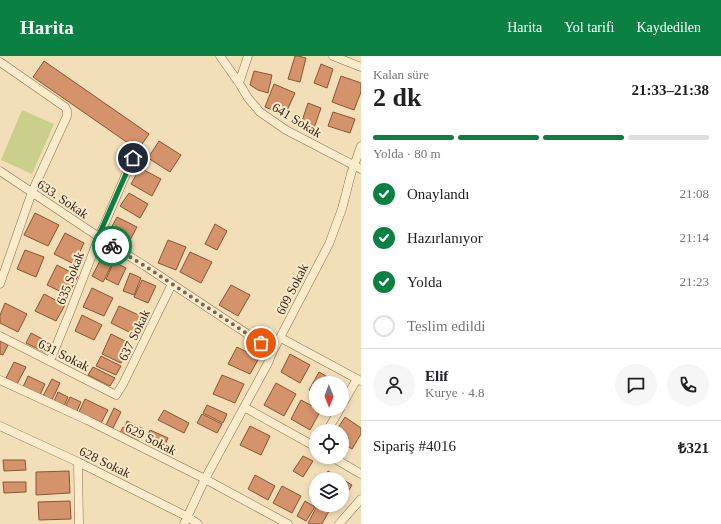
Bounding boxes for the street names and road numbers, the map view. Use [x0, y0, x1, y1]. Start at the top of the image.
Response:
street label: 641 Sokak [269, 99, 325, 141]
street label: 633. Sokak [35, 176, 92, 222]
street label: 635 Sokak [53, 249, 87, 306]
street label: 609 Sokak [273, 261, 311, 317]
street label: 637 Sokak [115, 306, 153, 363]
street label: 631 Sokak [36, 336, 92, 374]
street label: 629 Sokak [123, 420, 179, 458]
street label: 628 Sokak [77, 443, 134, 481]

